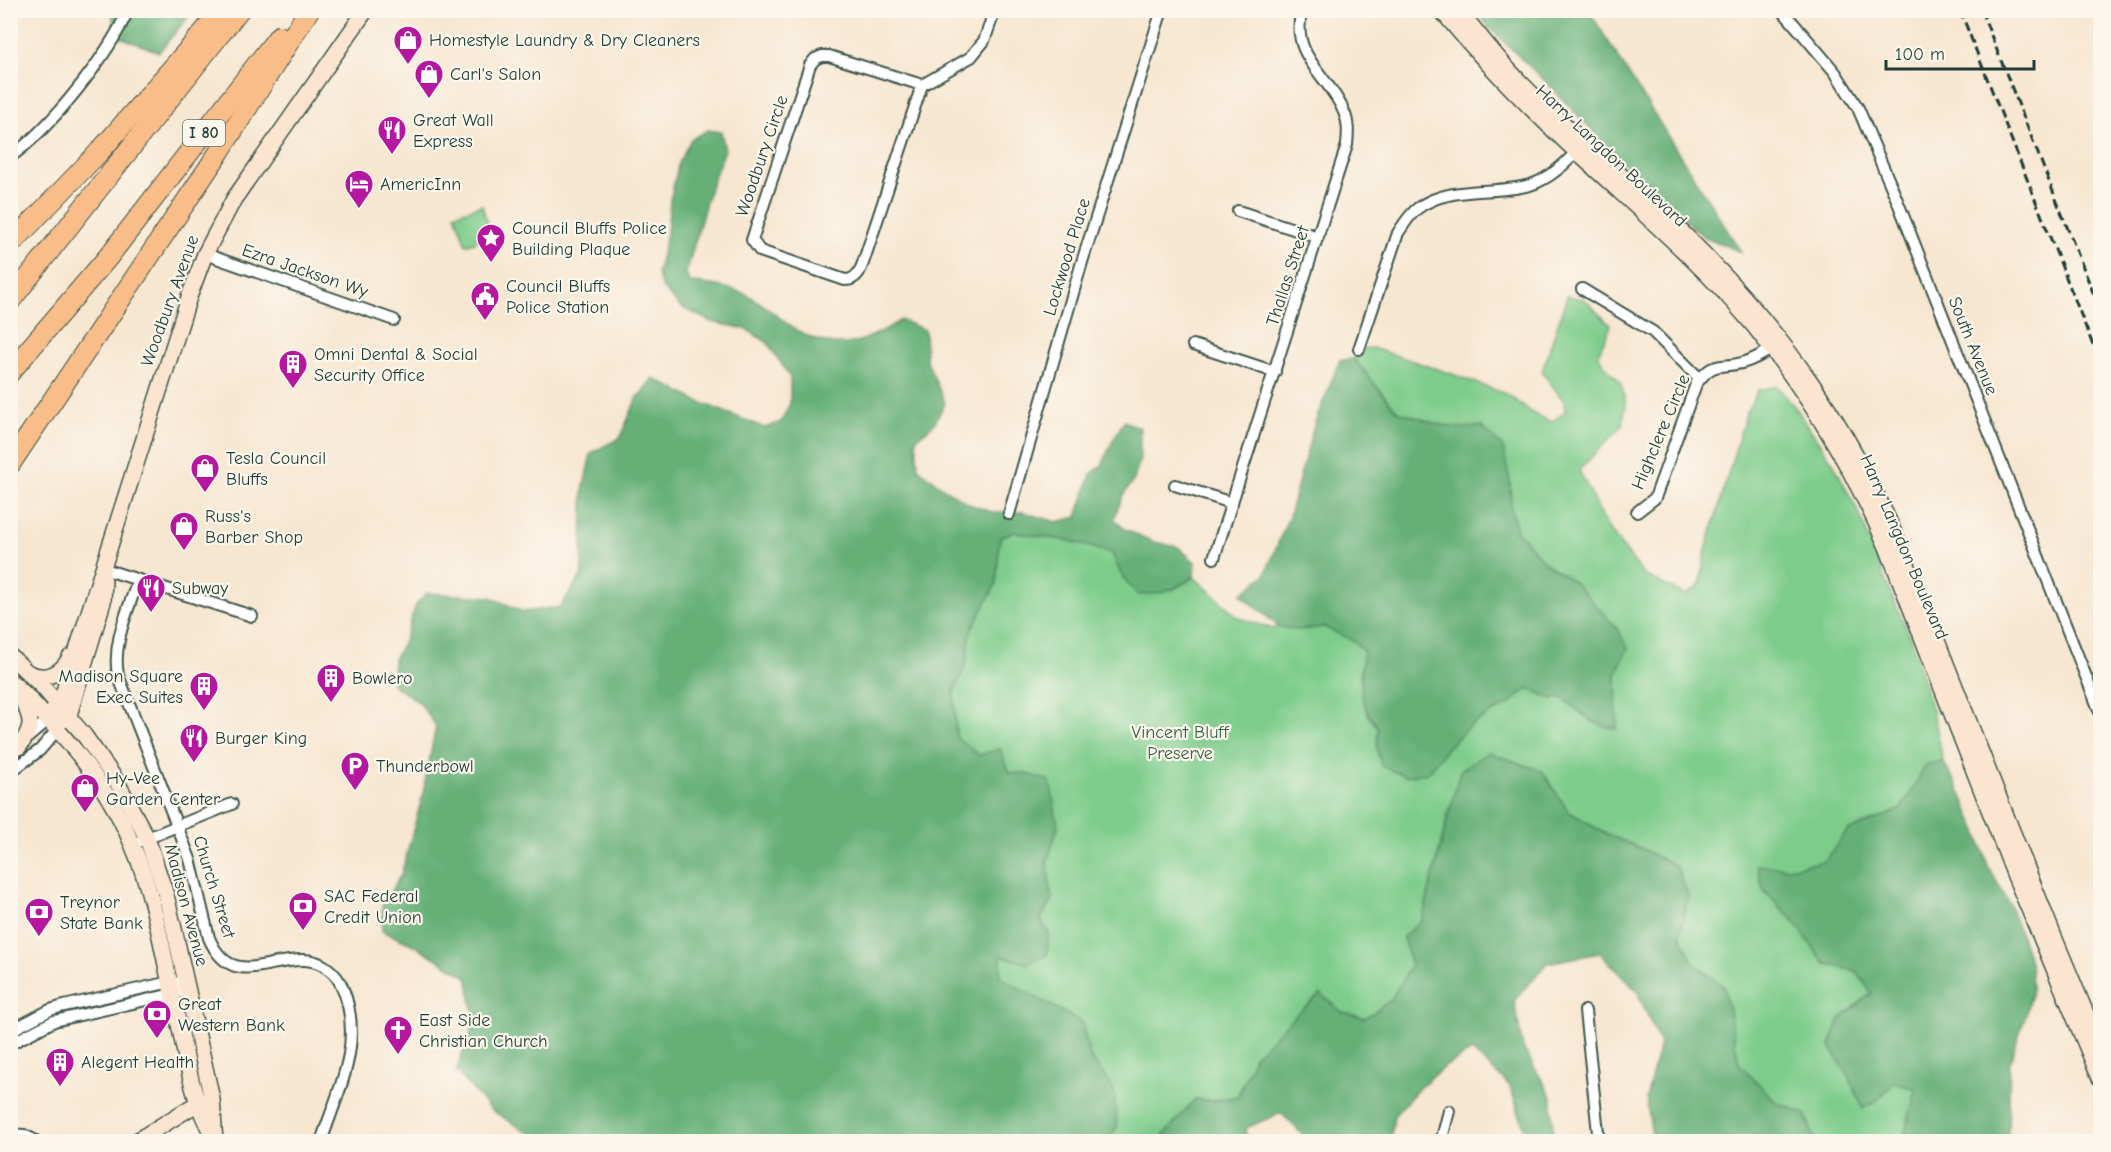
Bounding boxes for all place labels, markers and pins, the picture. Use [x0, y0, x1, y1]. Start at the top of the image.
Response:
shop icon: Homestyle Laundry & Dry Cleaners [392, 24, 424, 66]
place label: Homestyle Laundry & Dry Cleaners [429, 30, 700, 51]
shop icon: Carl's Salon [413, 58, 445, 100]
place label: Carl's Salon [450, 64, 541, 85]
place label: Great Wall Express [413, 110, 494, 152]
restaurant icon: Great Wall Express [376, 114, 408, 156]
hotel icon: AmericInn [343, 168, 375, 210]
place label: AmericInn [380, 174, 461, 195]
place label: Council Bluffs Police Building Plaque [512, 218, 667, 260]
place icon: Council Bluffs Police Building Plaque [475, 222, 507, 264]
place label: Council Bluffs Police Station [506, 276, 610, 318]
public building icon: Council Bluffs Police Station [469, 280, 501, 322]
place label: Omni Dental & Social Security Office [314, 344, 478, 386]
building icon: Omni Dental & Social Security Office [277, 348, 309, 390]
place label: Tesla Council Bluffs [226, 448, 326, 490]
shop icon: Tesla Council Bluffs [189, 452, 221, 494]
place label: Russ's Barber Shop [205, 506, 303, 548]
shop icon: Russ's Barber Shop [168, 510, 200, 552]
restaurant icon: Subway [135, 572, 167, 614]
place label: Subway [172, 578, 229, 599]
building icon: Bowlero [315, 662, 347, 704]
place label: Madison Square Exec Suites [59, 666, 183, 708]
place label: Bowlero [352, 668, 413, 689]
building icon: Madison Square Exec Suites [188, 670, 220, 712]
restaurant icon: Burger King [178, 722, 210, 764]
place label: Burger King [215, 728, 307, 749]
parking icon: Thunderbowl [339, 750, 371, 792]
place label: Thunderbowl [376, 756, 474, 777]
place label: Hy-Vee Garden Center [106, 768, 221, 810]
shop icon: Hy-Vee Garden Center [69, 772, 101, 814]
place label: SAC Federal Credit Union [324, 886, 422, 928]
bank icon: SAC Federal Credit Union [287, 890, 319, 932]
place label: Treynor State Bank [60, 892, 143, 934]
bank icon: Treynor State Bank [23, 896, 55, 938]
place label: Great Western Bank [178, 994, 285, 1036]
bank icon: Great Western Bank [141, 998, 173, 1040]
place label: East Side Christian Church [419, 1010, 548, 1052]
church icon: East Side Christian Church [382, 1014, 414, 1056]
building icon: Alegent Health [44, 1046, 76, 1088]
place label: Alegent Health [81, 1052, 194, 1073]

